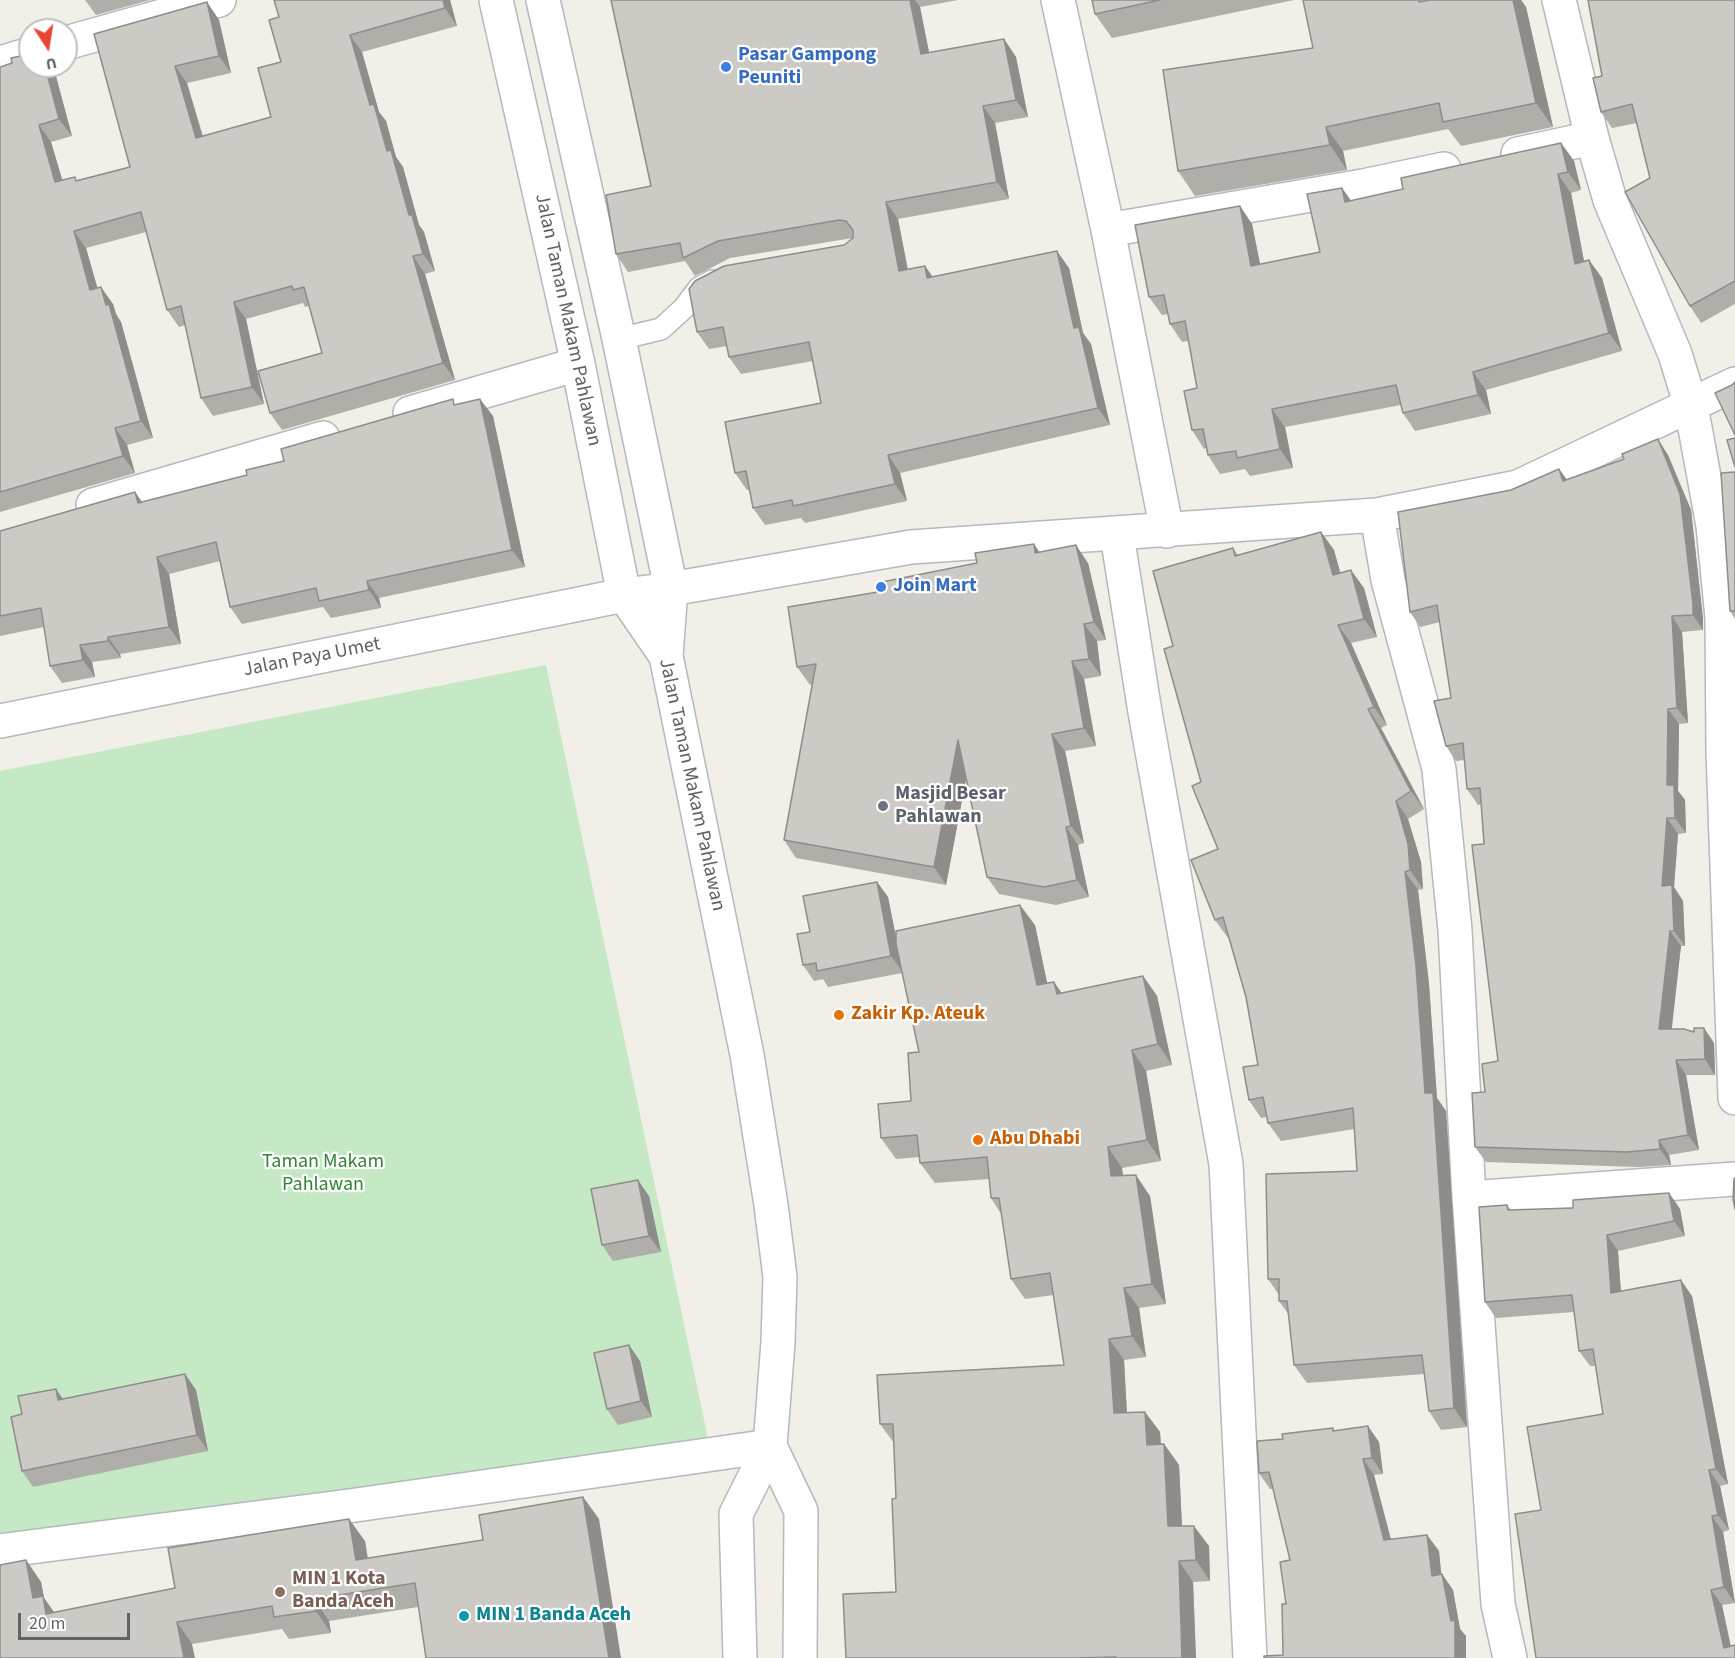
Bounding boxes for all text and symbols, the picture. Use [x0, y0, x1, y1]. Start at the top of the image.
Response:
north arrow [18, 18, 78, 78]
place label: Pasar Gampong Peuniti [738, 44, 876, 91]
text: U [44, 52, 59, 76]
marker: Pasar Gampong Peuniti [719, 60, 733, 74]
street label: Jalan Taman Makam Pahlawan [528, 192, 606, 448]
place label: Join Mart [893, 575, 977, 599]
marker: Join Mart [874, 580, 888, 594]
street label: Jalan Paya Umet [241, 633, 383, 683]
street label: Jalan Taman Makam Pahlawan [652, 657, 730, 913]
place label: Masjid Besar Pahlawan [895, 783, 1006, 830]
marker: Masjid Besar Pahlawan [876, 799, 890, 813]
place label: Zakir Kp. Ateuk [851, 1003, 985, 1027]
marker: Zakir Kp. Ateuk [832, 1008, 846, 1022]
place label: Abu Dhabi [990, 1128, 1080, 1152]
marker: Abu Dhabi [971, 1133, 985, 1147]
park label: Taman Makam Pahlawan [262, 1151, 384, 1198]
place label: MIN 1 Kota Banda Aceh [292, 1568, 394, 1615]
marker: MIN 1 Kota Banda Aceh [273, 1585, 287, 1599]
scale bar [21, 1601, 134, 1639]
place label: MIN 1 Banda Aceh [476, 1604, 631, 1628]
marker: MIN 1 Banda Aceh [457, 1609, 471, 1623]
text: 20 m [29, 1611, 65, 1636]

